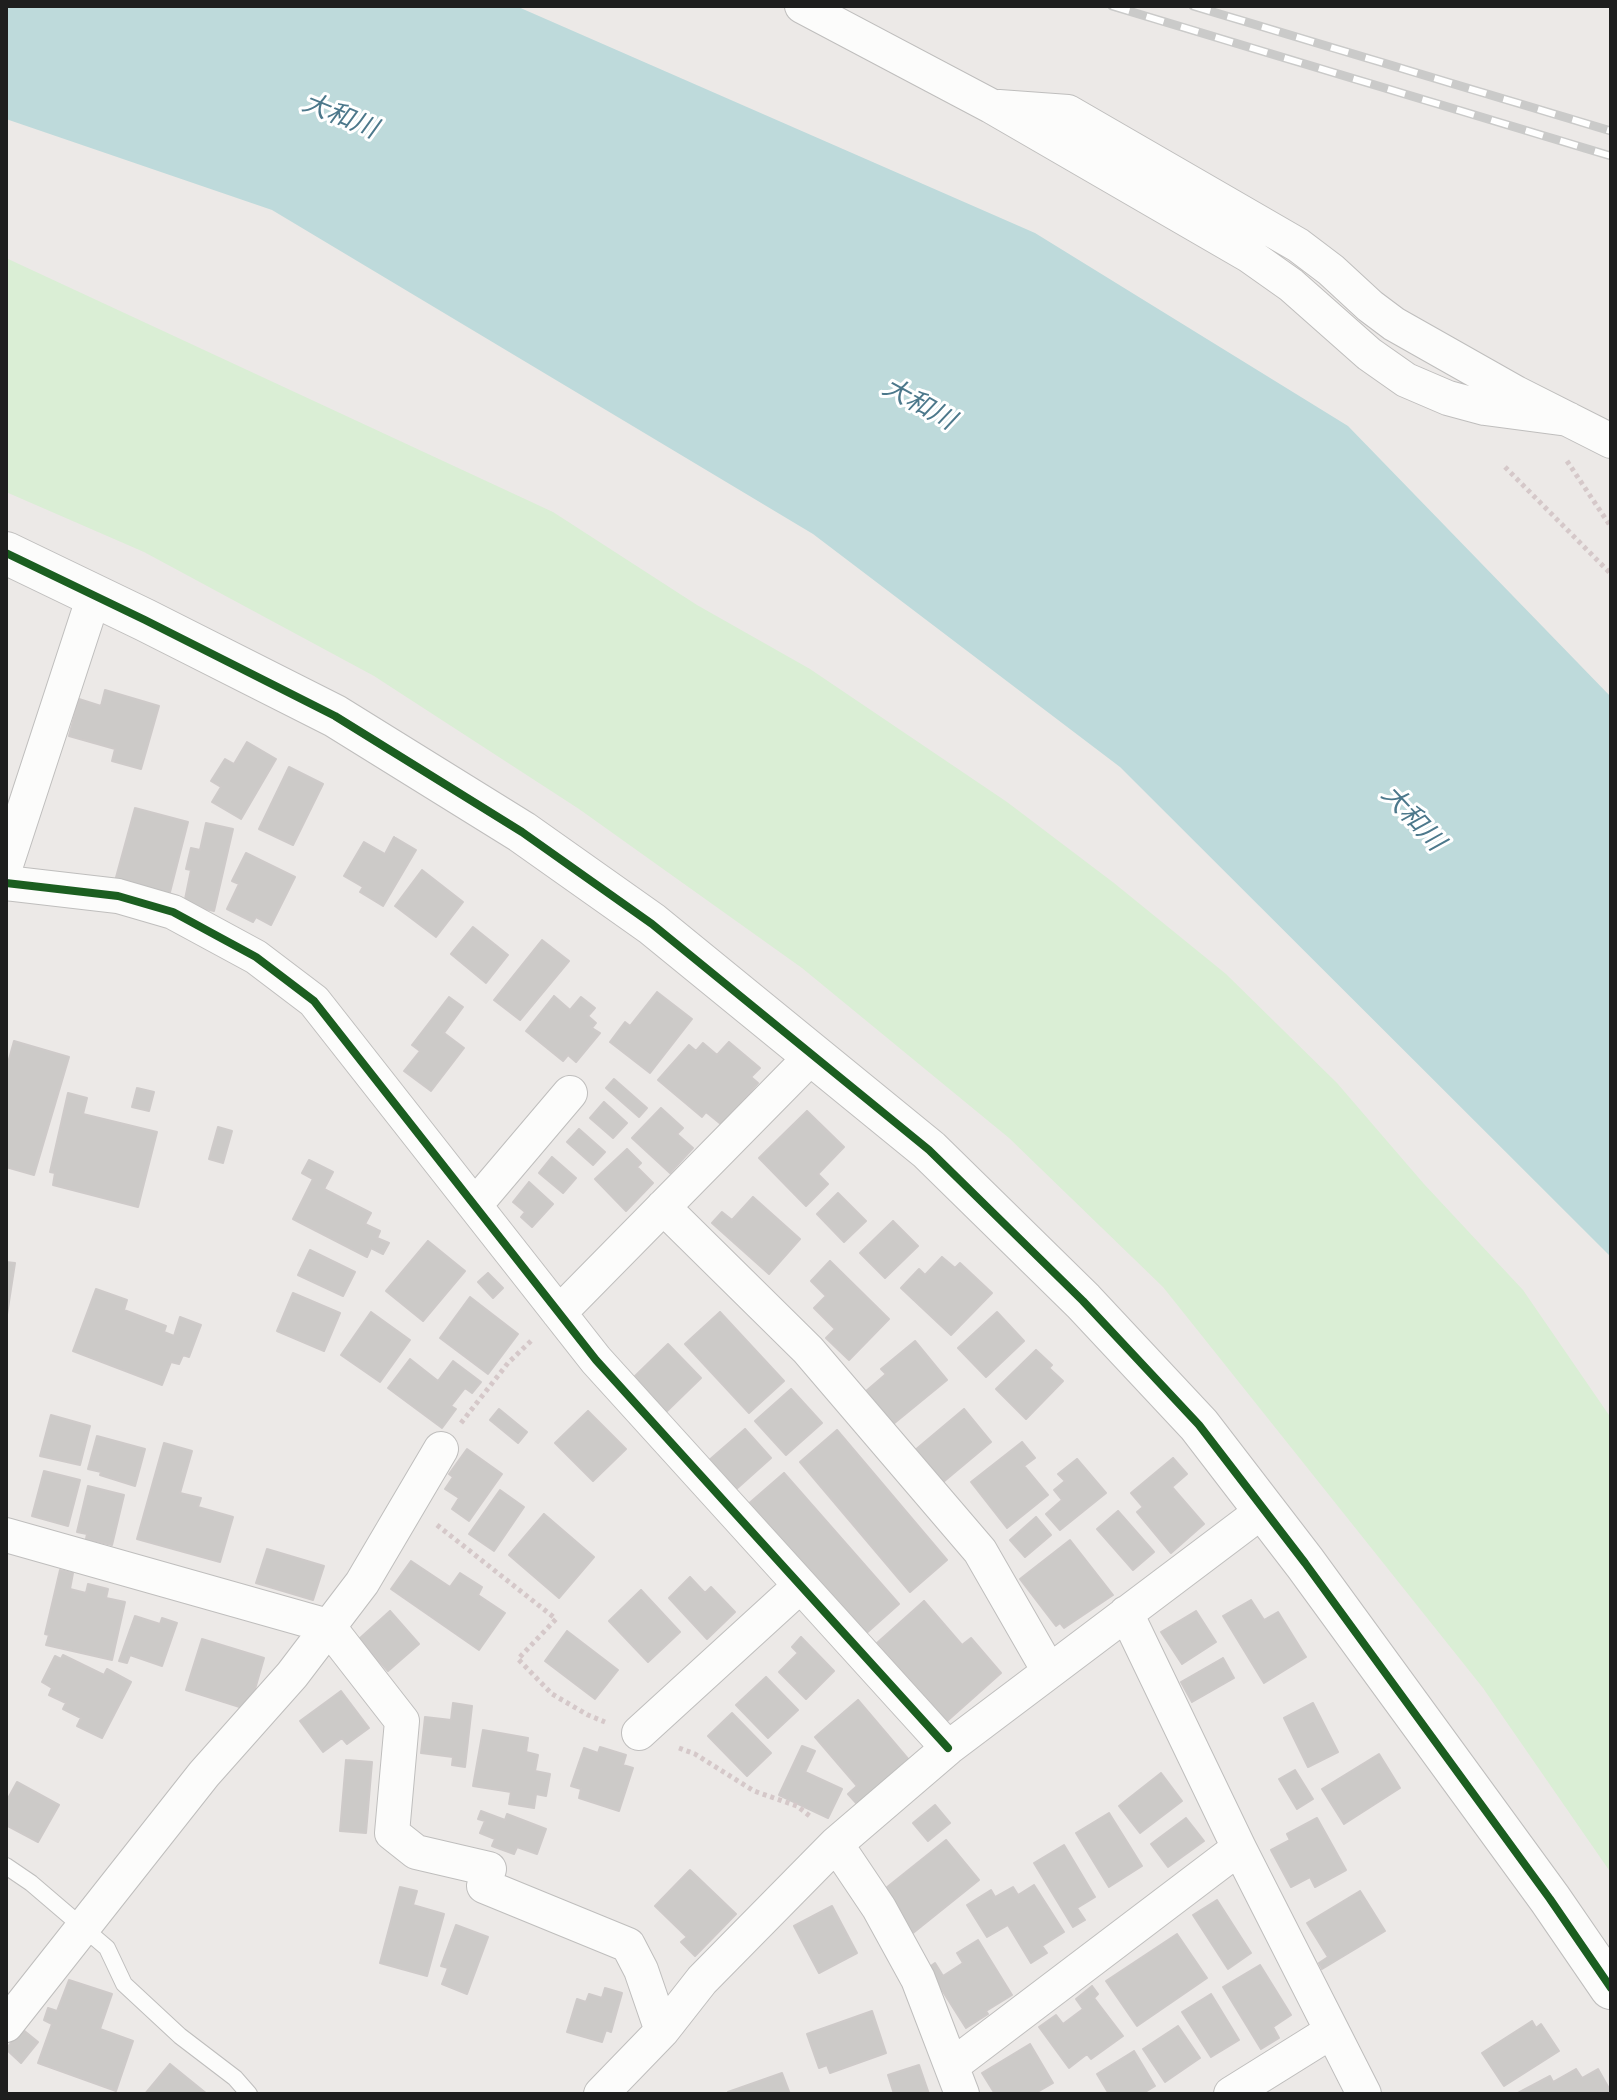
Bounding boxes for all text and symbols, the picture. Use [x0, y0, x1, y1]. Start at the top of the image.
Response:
water label: 大和川 [298, 87, 382, 145]
water label: 大和川 [877, 371, 961, 437]
water label: 大和川 [1375, 779, 1451, 857]

